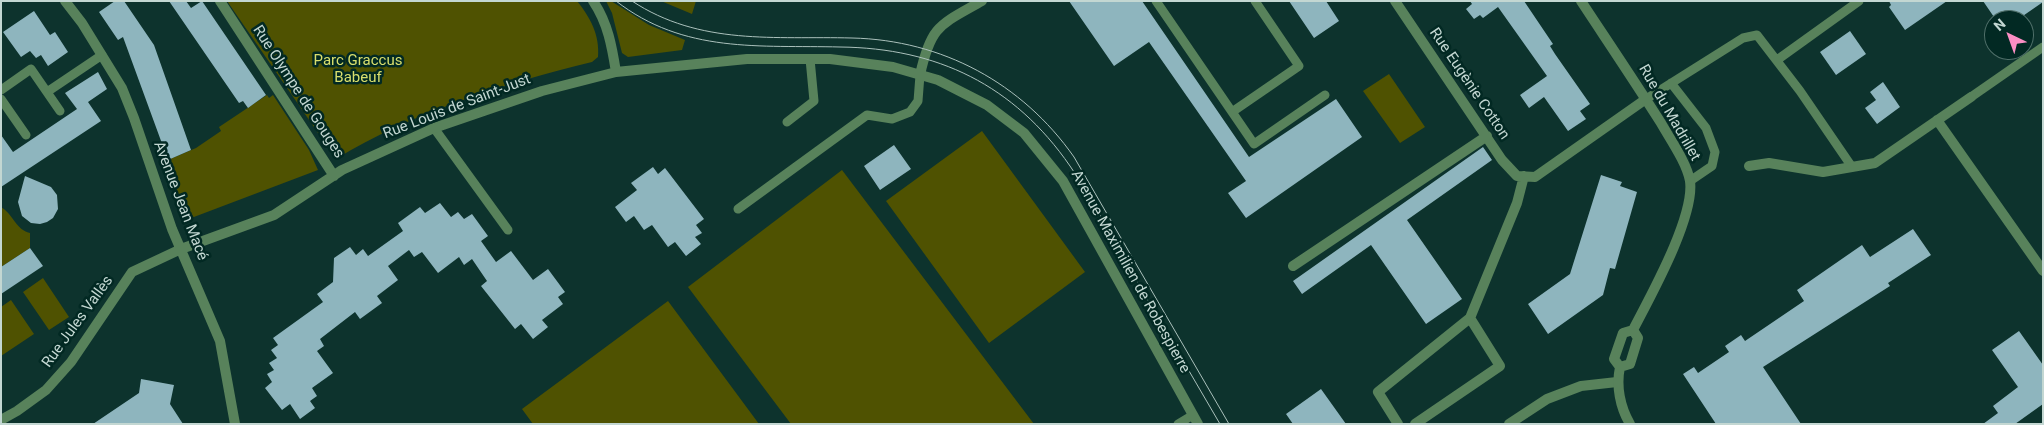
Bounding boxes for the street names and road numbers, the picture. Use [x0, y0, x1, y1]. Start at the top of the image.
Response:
street label: Rue Olympe de Gouges [248, 22, 348, 162]
street label: Rue Eugènie Cotton [1425, 25, 1513, 143]
street label: Rue du Madrillet [1634, 62, 1704, 164]
street label: Rue Louis de Saint-Just [381, 71, 533, 143]
street label: Avenue Jean Macé [149, 139, 211, 263]
street label: Avenue Maximilien de Robespierre [1067, 167, 1193, 377]
street label: Rue Jules Vallès [39, 273, 117, 371]

